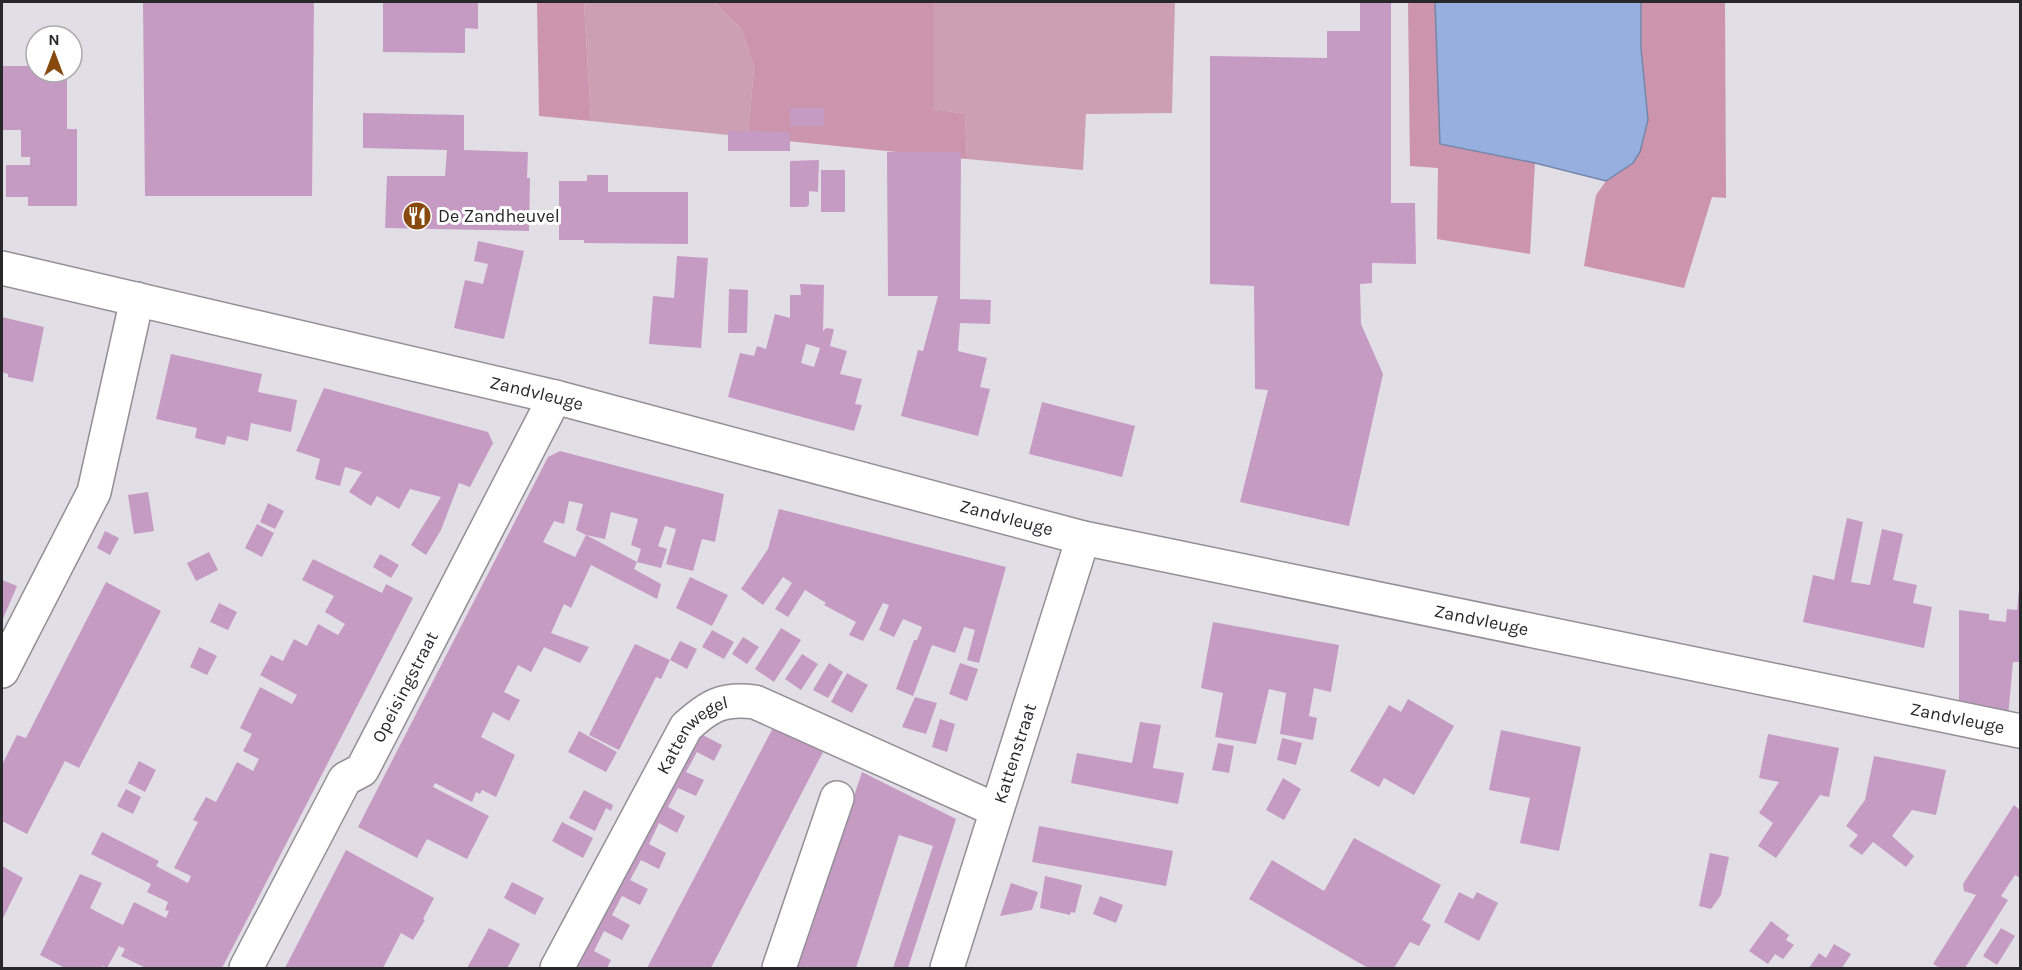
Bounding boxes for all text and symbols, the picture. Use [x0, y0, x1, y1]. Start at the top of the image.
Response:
north arrow [24, 24, 84, 84]
text: N [48, 30, 60, 49]
restaurant icon: De Zandheuvel [401, 200, 433, 232]
place label: De Zandheuvel [438, 205, 560, 227]
street label: Zandvleuge [488, 371, 586, 415]
street label: Zandvleuge [957, 495, 1055, 541]
street label: Zandvleuge [1432, 600, 1530, 640]
street label: Opeisingstraat [367, 628, 443, 746]
street label: Kattenwegel [652, 691, 730, 778]
street label: Zandvleuge [1908, 698, 2006, 739]
street label: Kattenstraat [989, 700, 1041, 806]

